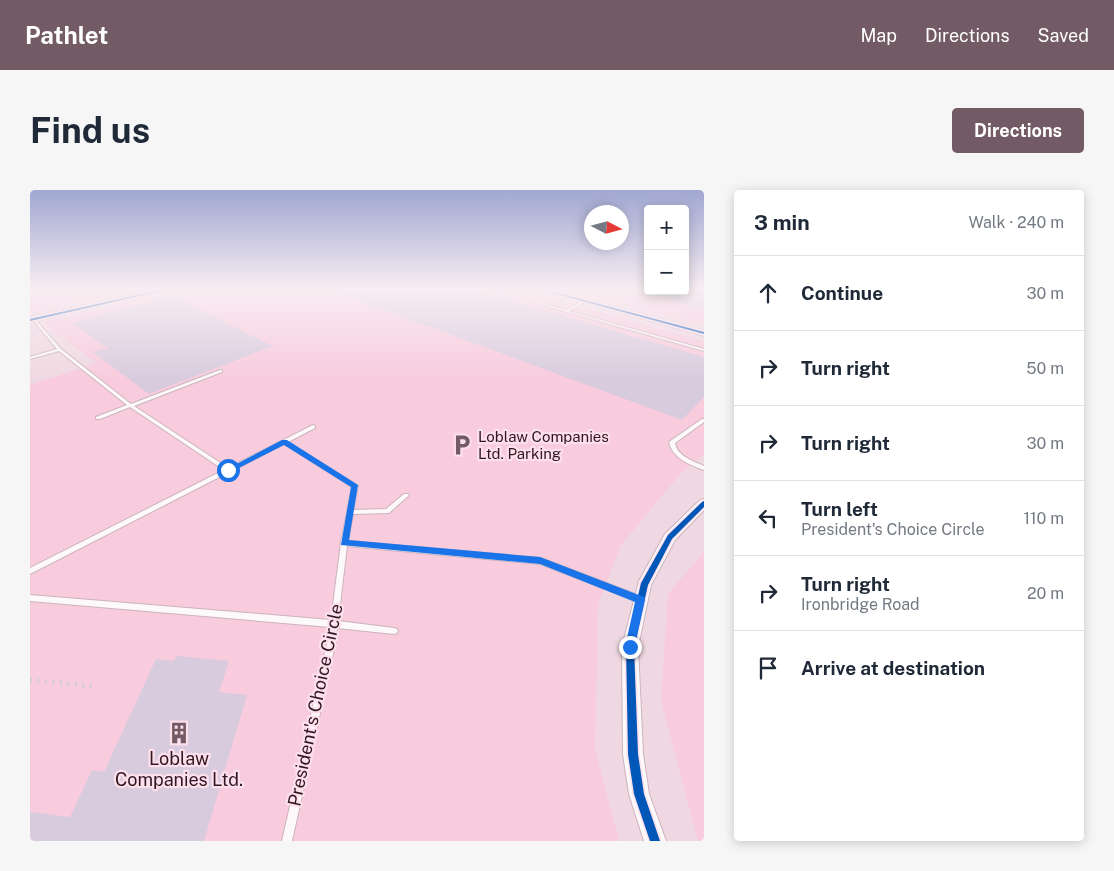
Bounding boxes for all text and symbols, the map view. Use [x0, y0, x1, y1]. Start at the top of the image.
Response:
text: Pathlet [25, 21, 108, 49]
text: Map [860, 25, 897, 46]
text: Directions [925, 25, 1010, 46]
text: Saved [1038, 25, 1089, 46]
button: Directions [952, 108, 1084, 153]
text: Find us [30, 110, 150, 151]
north arrow [584, 205, 629, 250]
map controls [644, 205, 689, 295]
button: + [644, 205, 689, 250]
text: 3 min [754, 210, 810, 235]
text: Walk · 240 m [968, 213, 1064, 232]
button: − [644, 250, 689, 295]
icon: ahead [754, 279, 782, 307]
text: Continue [801, 282, 883, 304]
text: 30 m [1027, 284, 1064, 303]
icon: right [754, 354, 782, 382]
text: Turn right [801, 357, 890, 379]
text: 50 m [1026, 359, 1064, 378]
place label: Loblaw Companies Ltd. Parking [478, 428, 609, 462]
icon: right [754, 429, 782, 457]
parking icon: Loblaw Companies Ltd. Parking [449, 432, 475, 458]
text: Turn right [801, 432, 890, 454]
text: 30 m [1027, 434, 1064, 453]
route start [217, 459, 240, 482]
text: Turn left [801, 498, 878, 520]
icon: left [754, 504, 782, 532]
text: 110 m [1023, 509, 1064, 528]
text: President's Choice Circle [801, 520, 985, 539]
text: Turn right [801, 573, 890, 595]
icon: right [754, 579, 782, 607]
text: 20 m [1027, 584, 1064, 603]
text: Ironbridge Road [801, 595, 920, 614]
street label: President's Choice Circle [283, 602, 347, 808]
route end [619, 636, 642, 659]
icon: arrive [754, 654, 782, 682]
text: Arrive at destination [801, 657, 985, 679]
building icon: Loblaw Companies Ltd. [166, 720, 192, 746]
place label: Loblaw Companies Ltd. [115, 748, 243, 790]

